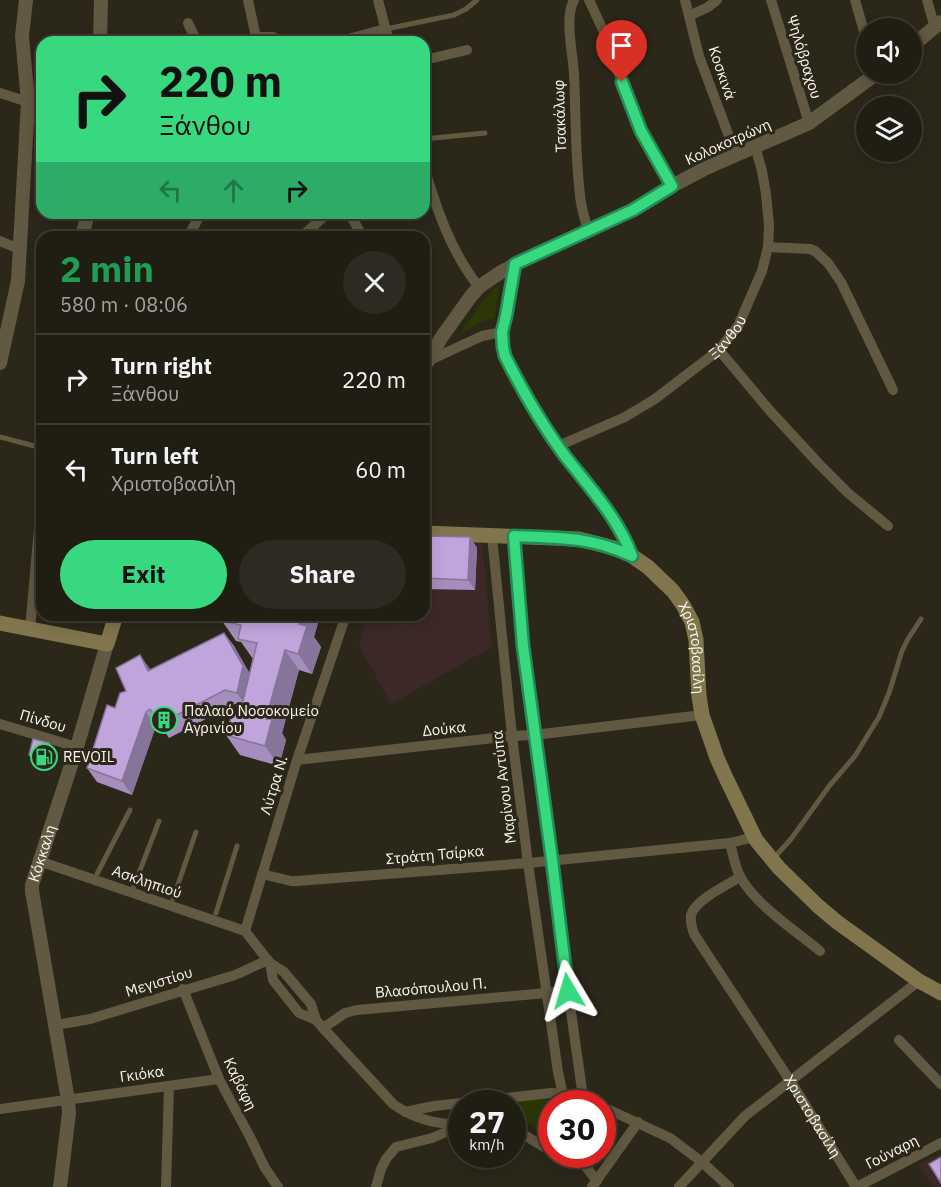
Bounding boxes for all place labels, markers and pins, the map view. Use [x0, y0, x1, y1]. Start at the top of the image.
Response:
pin [596, 20, 647, 82]
place label: Παλαιό Νοσοκομείο Αγρινίου [184, 701, 319, 737]
building icon: Παλαιό Νοσοκομείο Αγρινίου [149, 705, 179, 735]
fuel station icon: REVOIL [29, 742, 59, 772]
place label: REVOIL [63, 747, 115, 766]

